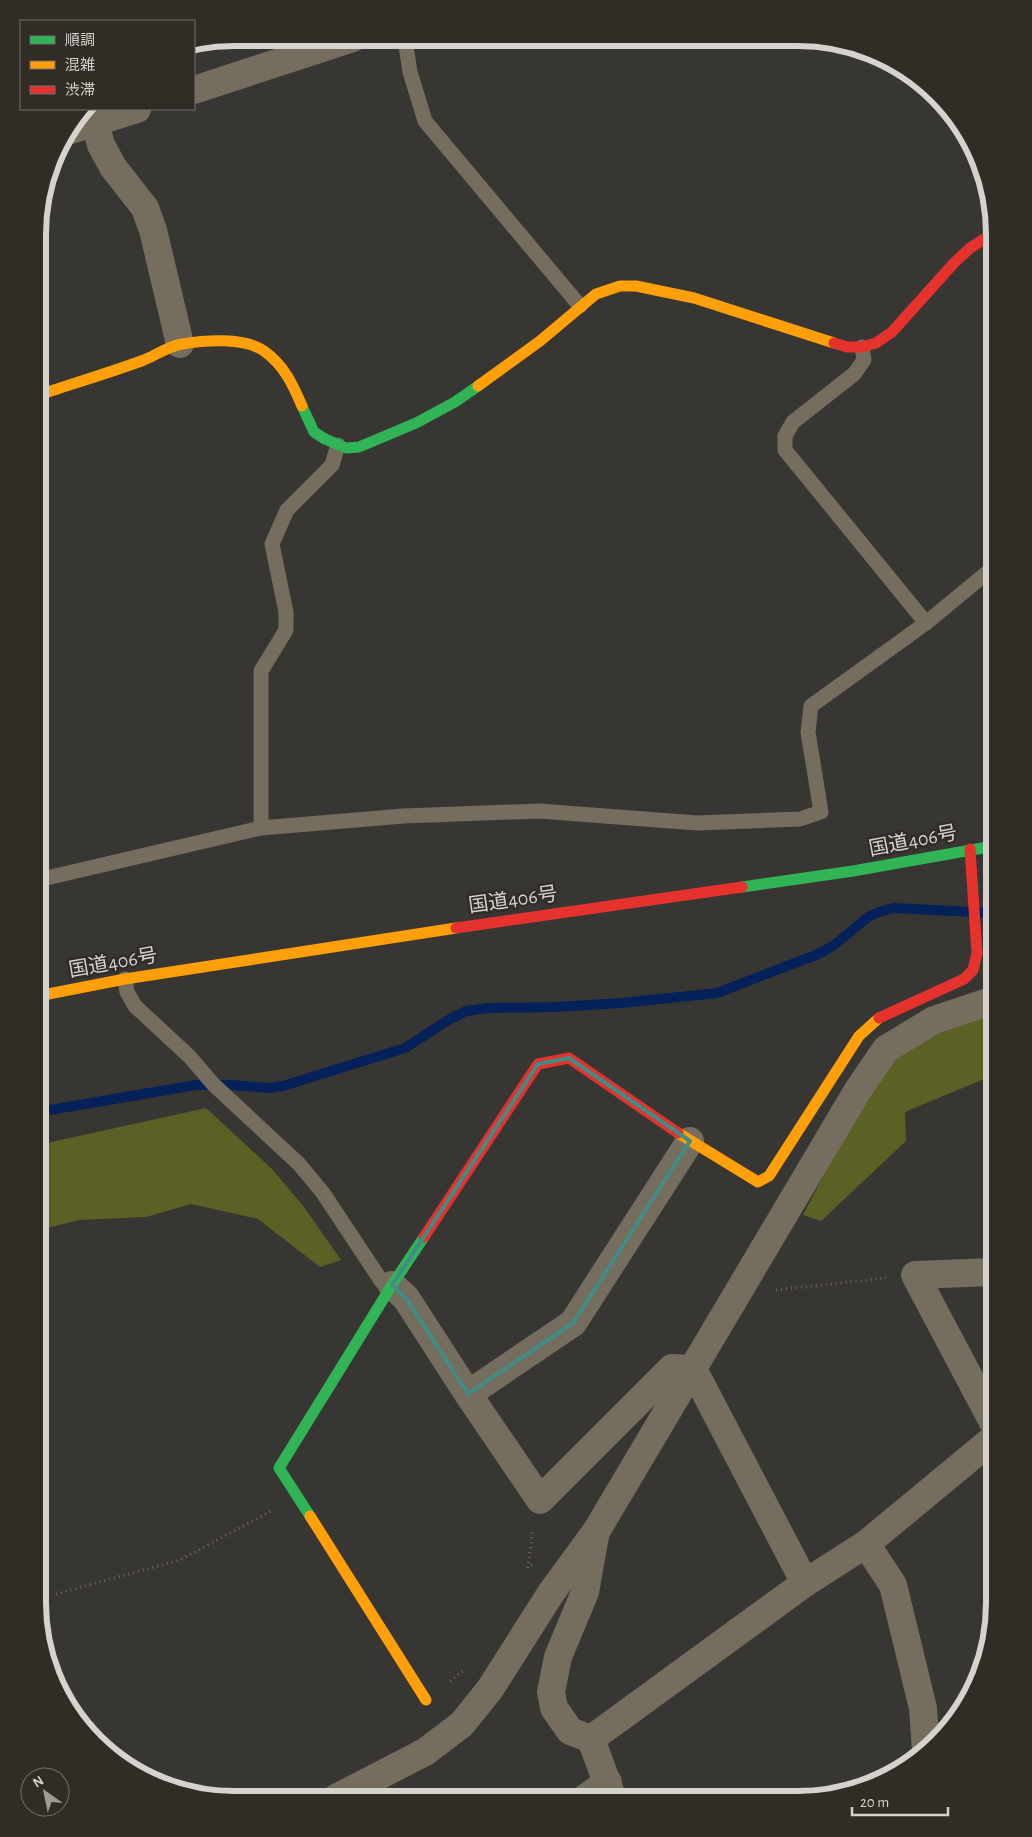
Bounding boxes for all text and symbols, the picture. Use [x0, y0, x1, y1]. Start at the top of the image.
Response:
legend [20, 20, 195, 110]
text: 順調 [65, 33, 95, 48]
text: 混雑 [65, 57, 95, 73]
text: 渋滞 [65, 82, 95, 98]
street label: 国道406号 [867, 822, 959, 859]
street label: 国道406号 [467, 883, 559, 916]
street label: 国道406号 [67, 944, 159, 981]
north arrow [20, 1767, 70, 1817]
text: N [31, 1773, 46, 1790]
scale bar [852, 1784, 948, 1816]
text: 20 m [860, 1795, 889, 1810]

